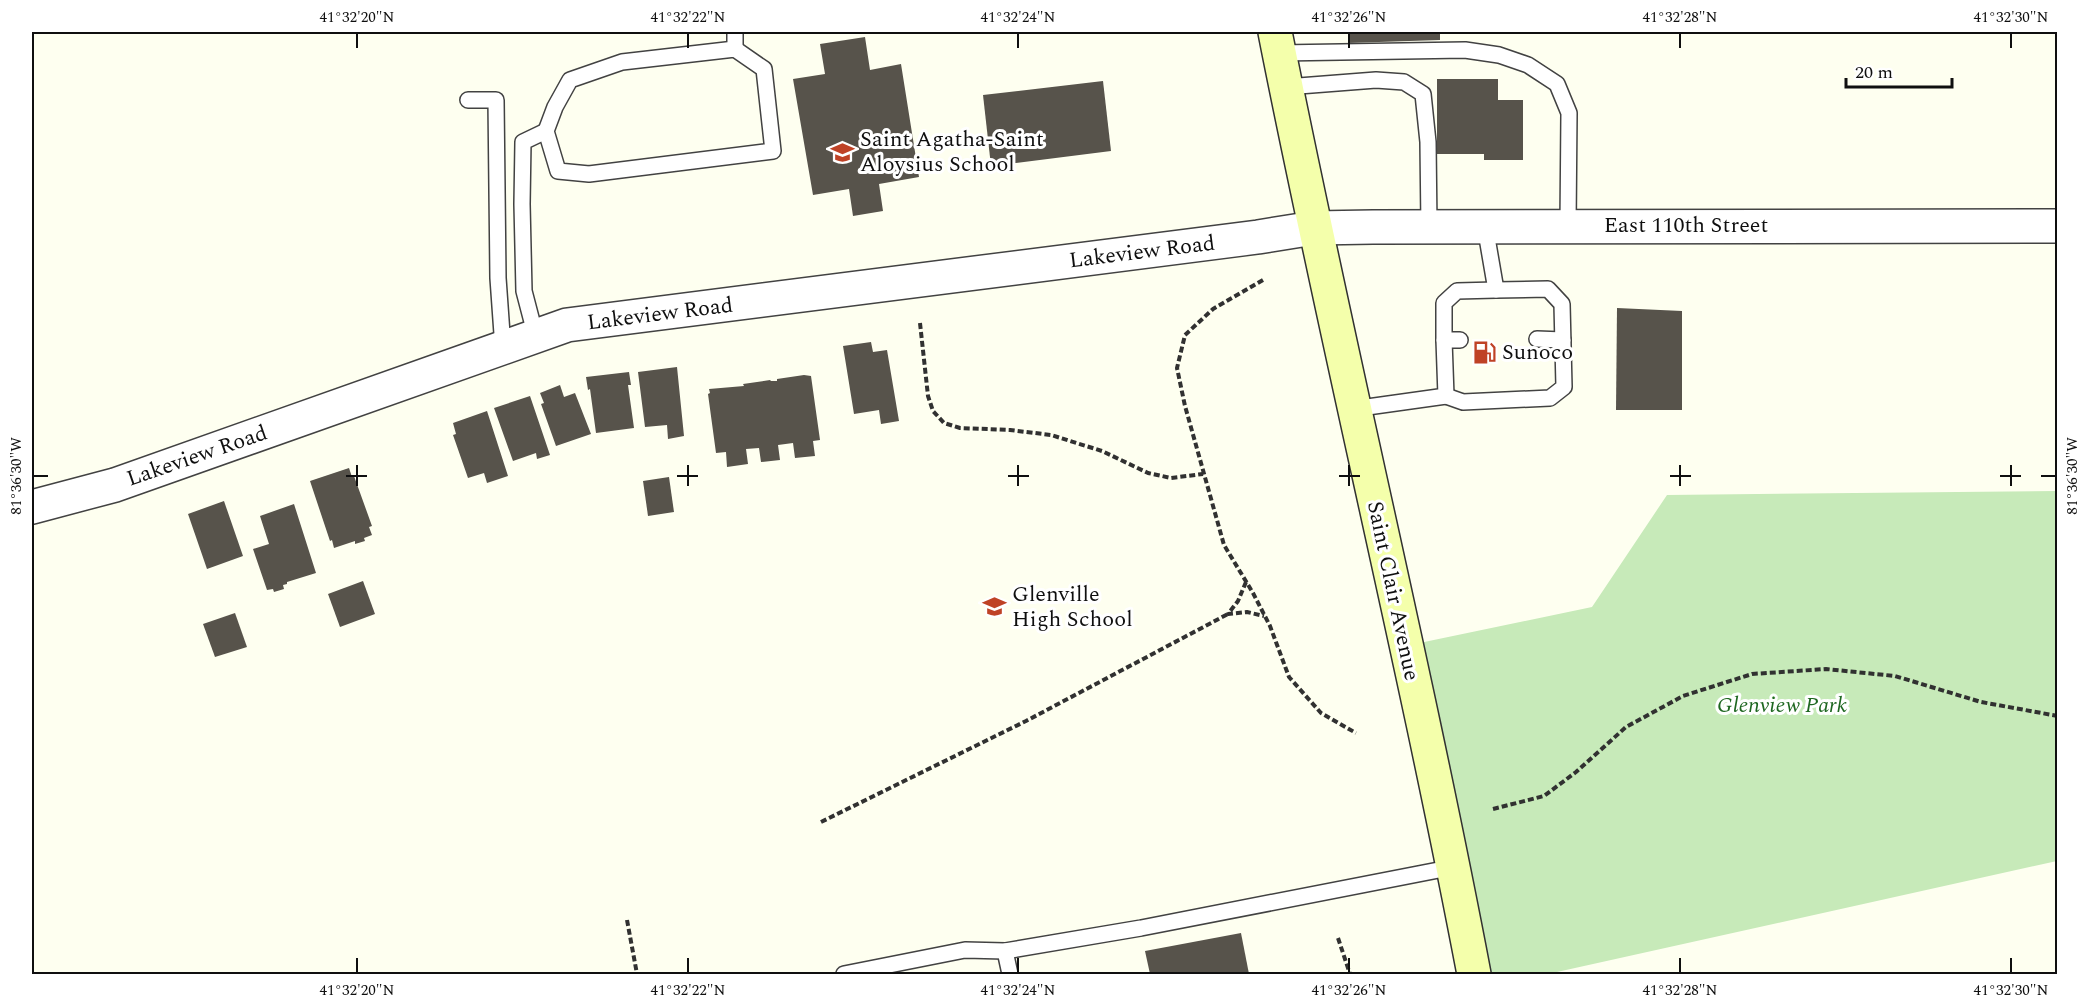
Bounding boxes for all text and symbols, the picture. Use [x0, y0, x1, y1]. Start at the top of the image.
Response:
text: 41°32'20"N [320, 6, 395, 29]
text: 41°32'22"N [651, 6, 726, 29]
text: 41°32'24"N [981, 6, 1056, 29]
text: 41°32'26"N [1312, 6, 1387, 29]
text: 41°32'28"N [1643, 6, 1718, 29]
text: 41°32'30"N [1974, 6, 2049, 29]
scale bar [1846, 51, 1952, 89]
text: 20 m [1855, 59, 1893, 86]
place label: Saint Agatha-Saint Aloysius School [860, 123, 1044, 181]
school or university icon: Saint Agatha-Saint Aloysius School [829, 139, 855, 165]
street label: East 110th Street [1604, 209, 1768, 242]
street label: Lakeview Road [1067, 227, 1217, 277]
street label: Lakeview Road [585, 289, 735, 339]
place label: Sunoco [1502, 336, 1573, 369]
fuel station icon: Sunoco [1471, 339, 1497, 365]
street label: Lakeview Road [122, 417, 272, 495]
text: 81°36'30"W [5, 437, 28, 515]
text: 81°36'30"W [2061, 437, 2084, 515]
street label: Saint Clair Avenue [1358, 498, 1428, 684]
place label: Glenville High School [1012, 578, 1133, 636]
school or university icon: Glenville High School [981, 594, 1007, 620]
park label: Glenview Park [1717, 689, 1847, 722]
text: 41°32'20"N [320, 979, 395, 1002]
text: 41°32'22"N [651, 979, 726, 1002]
text: 41°32'24"N [981, 979, 1056, 1002]
text: 41°32'26"N [1312, 979, 1387, 1002]
text: 41°32'28"N [1643, 979, 1718, 1002]
text: 41°32'30"N [1974, 979, 2049, 1002]

